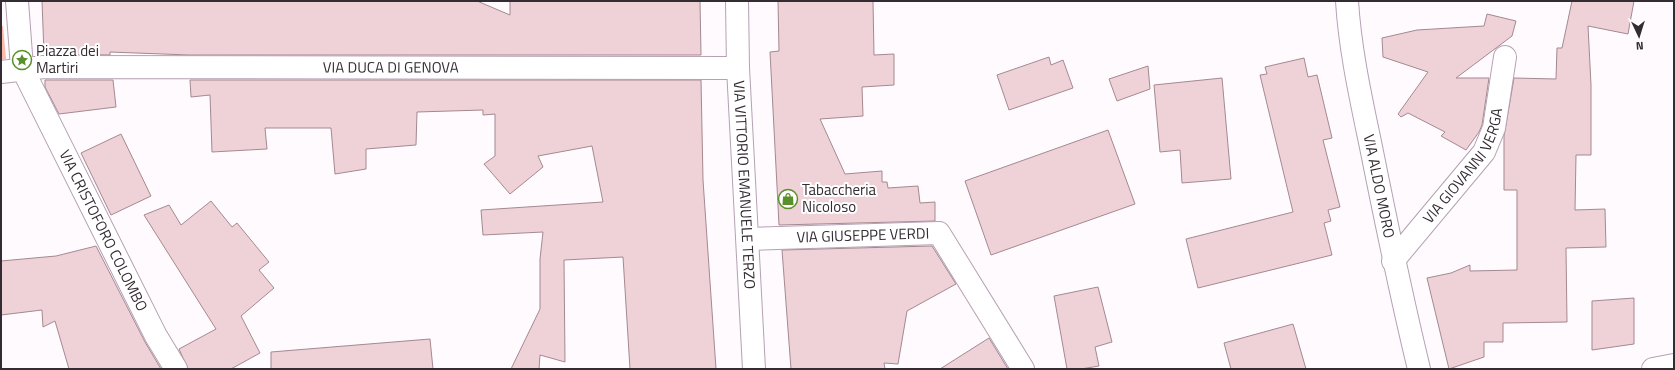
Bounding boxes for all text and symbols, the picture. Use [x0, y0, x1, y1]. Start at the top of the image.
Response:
north arrow [1619, 16, 1659, 56]
text: N [1635, 38, 1644, 54]
place label: Piazza dei Martiri [36, 39, 99, 79]
place icon: Piazza dei Martiri [11, 49, 33, 71]
street label: VIA DUCA DI GENOVA [323, 55, 459, 79]
street label: VIA VITTORIO EMANUELE TERZO [728, 80, 762, 290]
street label: VIA GIOVANNI VERGA [1417, 106, 1508, 228]
street label: VIA ALDO MORO [1358, 132, 1401, 240]
street label: VIA CRISTOFORO COLOMBO [54, 146, 154, 315]
place label: Tabaccheria Nicoloso [802, 178, 877, 218]
shop icon: Tabaccheria Nicoloso [777, 188, 799, 210]
street label: VIA GIUSEPPE VERDI [796, 221, 930, 248]

